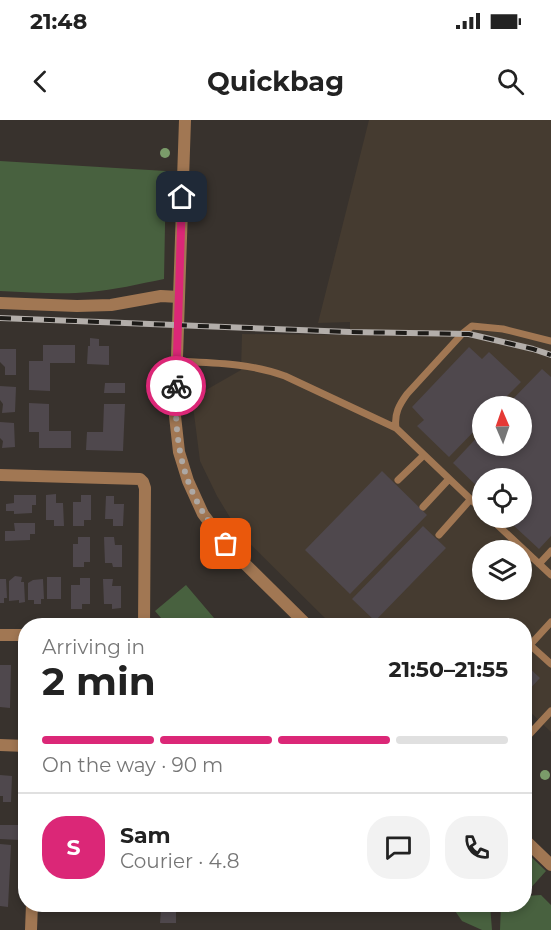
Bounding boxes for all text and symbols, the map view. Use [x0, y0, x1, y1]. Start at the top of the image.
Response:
text: 21:48 [30, 8, 87, 35]
icon: back [24, 65, 57, 98]
text: Quickbag [207, 65, 344, 98]
icon: search [494, 65, 527, 98]
pin [156, 171, 207, 222]
icon: home [165, 180, 198, 213]
courier [146, 356, 206, 416]
icon: bike [160, 370, 193, 403]
north arrow [472, 396, 532, 456]
map controls [472, 396, 532, 600]
button: locate [472, 468, 532, 528]
pin [200, 518, 251, 569]
icon: bag [209, 527, 242, 560]
button: layers [472, 540, 532, 600]
text: Arriving in [42, 635, 145, 659]
text: 21:50–21:55 [388, 656, 508, 683]
text: 2 min [42, 657, 156, 705]
text: On the way · 90 m [42, 753, 223, 777]
button: chat [367, 816, 430, 879]
button: phone [445, 816, 508, 879]
text: Sam [120, 822, 171, 849]
text: S [66, 834, 81, 861]
text: Courier · 4.8 [120, 849, 239, 873]

